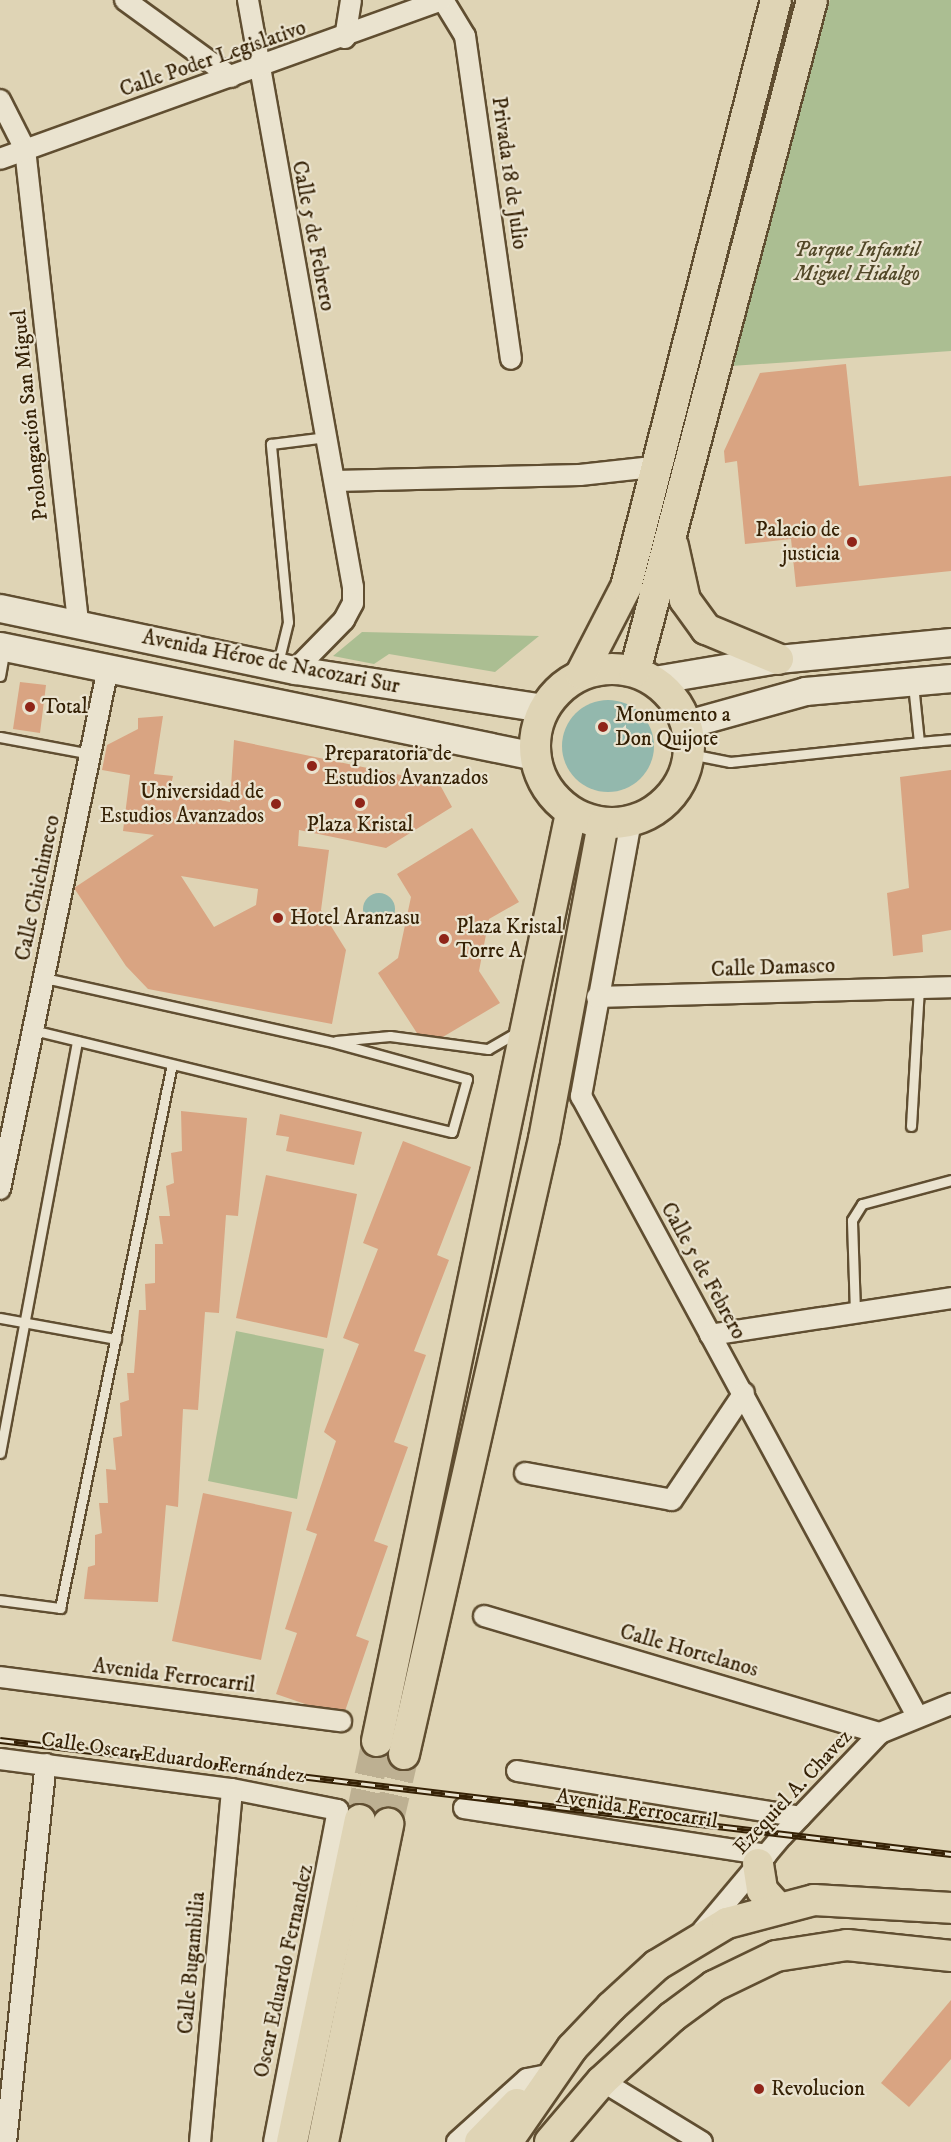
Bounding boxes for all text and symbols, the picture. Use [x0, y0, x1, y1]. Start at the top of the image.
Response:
street label: Calle Poder Legislativo [117, 15, 309, 103]
street label: Privada 18 de Julio [486, 95, 532, 251]
street label: Calle 5 de Febrero [286, 159, 340, 313]
park label: Parque Infantil Miguel Hidalgo [794, 237, 920, 287]
street label: Prolongación San Miguel [6, 308, 54, 522]
place label: Palacio de justicia [755, 517, 840, 567]
marker: Palacio de justicia [845, 535, 859, 549]
street label: Avenida Héroe de Nacozari Sur [140, 625, 402, 699]
place label: Total [42, 694, 88, 720]
marker: Total [23, 700, 37, 714]
place label: Monumento a Don Quijote [615, 702, 731, 752]
marker: Monumento a Don Quijote [596, 720, 610, 734]
place label: Preparatoria de Estudios Avanzados [324, 741, 488, 791]
marker: Preparatoria de Estudios Avanzados [305, 759, 319, 773]
place label: Universidad de Estudios Avanzados [100, 779, 264, 829]
marker: Plaza Kristal [353, 796, 367, 810]
marker: Universidad de Estudios Avanzados [269, 797, 283, 811]
place label: Plaza Kristal [307, 812, 413, 838]
street label: Calle Chichimeco [10, 813, 66, 963]
place label: Hotel Aranzasu [290, 905, 420, 931]
marker: Hotel Aranzasu [271, 911, 285, 925]
place label: Plaza Kristal Torre A [456, 914, 563, 964]
marker: Plaza Kristal Torre A [437, 932, 451, 946]
street label: Calle Damasco [711, 953, 835, 983]
street label: Calle 5 de Febrero [655, 1198, 751, 1344]
street label: Calle Hortelanos [617, 1619, 761, 1683]
street label: Avenida Ferrocarril [91, 1654, 257, 1698]
street label: Ezequiel A. Chavez [728, 1724, 858, 1860]
street label: Calle Oscar Eduardo Fernández [39, 1727, 307, 1789]
street label: Avenida Ferrocarril [554, 1784, 720, 1834]
street label: Oscar Eduardo Fernandez [249, 1862, 319, 2080]
street label: Calle Bugambilia [173, 1891, 211, 2035]
place label: Revolucion [771, 2076, 865, 2102]
marker: Revolucion [752, 2082, 766, 2096]

